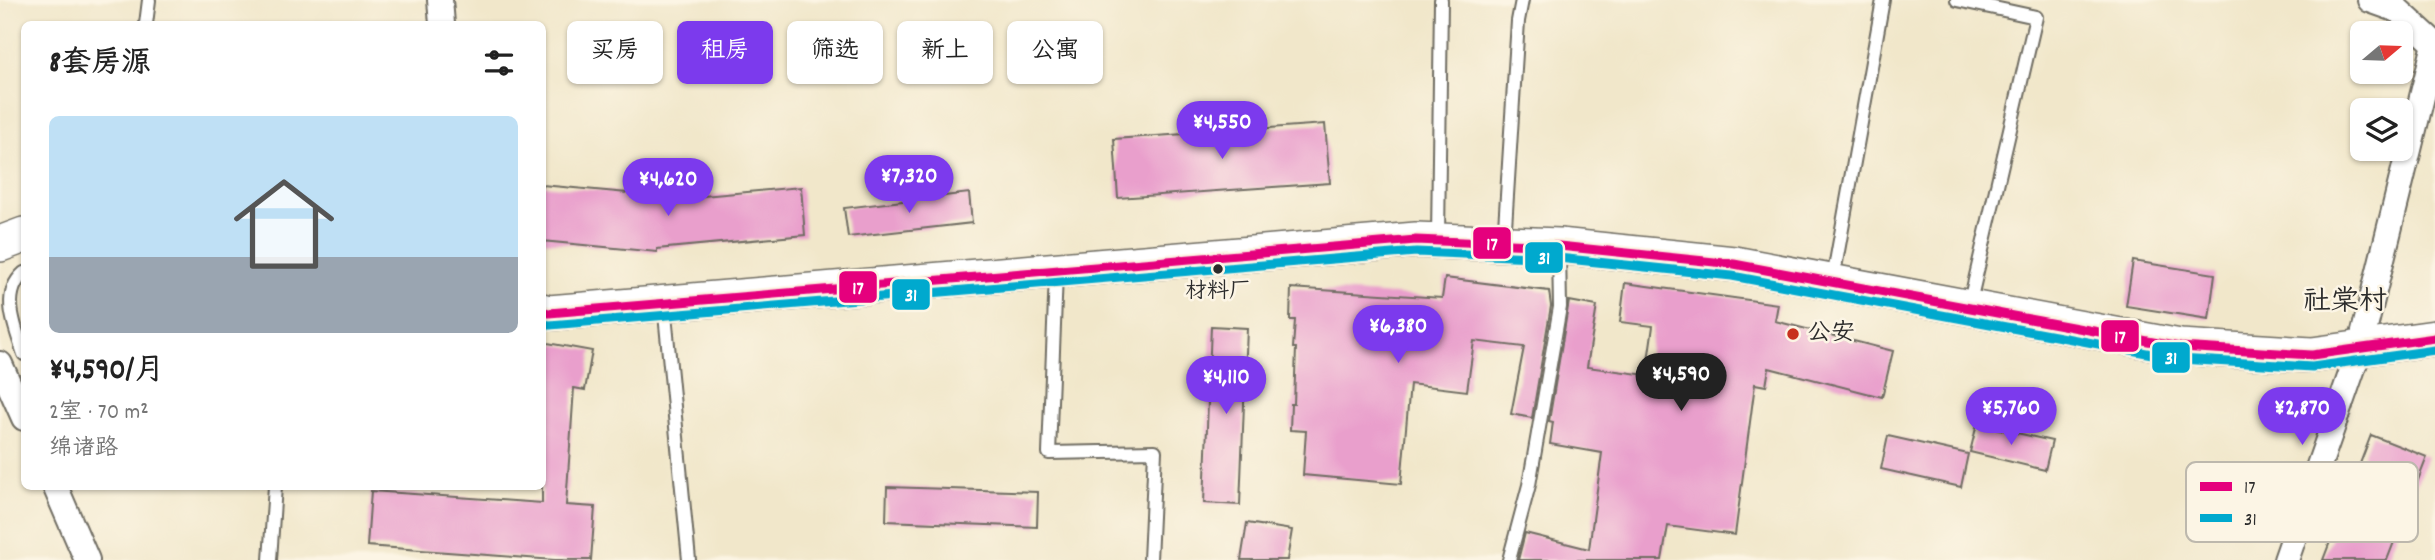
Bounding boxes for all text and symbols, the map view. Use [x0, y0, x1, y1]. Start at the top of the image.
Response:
chip: 买房 [567, 21, 663, 84]
chip: 租房 [677, 21, 773, 84]
chip: 筛选 [787, 21, 883, 84]
chip: 新上 [897, 21, 993, 84]
chip: 公寓 [1007, 21, 1103, 84]
north arrow [2350, 21, 2413, 84]
map controls [2350, 21, 2413, 161]
text: 8套房源 [49, 44, 151, 87]
icon: filters [480, 44, 518, 82]
button: layers [2350, 98, 2413, 161]
pin: ¥4,550 [1165, 102, 1279, 161]
text: ¥4,550 [1193, 107, 1251, 140]
pin: ¥7,320 [852, 156, 966, 215]
pin: ¥4,620 [611, 158, 725, 218]
icon: home [221, 161, 347, 287]
text: ¥7,320 [880, 161, 938, 194]
text: ¥4,620 [639, 164, 697, 197]
line badge: 17 [1472, 226, 1512, 260]
text: 17 [1486, 233, 1498, 260]
line badge: 31 [1524, 241, 1564, 274]
text: 31 [1538, 247, 1550, 274]
marker: 材料厂 [1211, 262, 1225, 276]
line badge: 17 [838, 270, 878, 304]
text: 17 [852, 277, 864, 304]
place label: 材料厂 [1185, 277, 1251, 308]
line badge: 31 [891, 278, 931, 311]
text: 31 [905, 284, 917, 311]
district label: 社棠村 [2303, 284, 2387, 324]
pin: ¥6,380 [1341, 306, 1455, 365]
text: ¥6,380 [1369, 311, 1427, 344]
place label: 公安 [1807, 317, 1855, 351]
line badge: 17 [2100, 319, 2140, 353]
marker: 公安 [1785, 326, 1801, 342]
text: 17 [2114, 326, 2126, 353]
line badge: 31 [2151, 341, 2191, 374]
text: 31 [2165, 347, 2177, 374]
text: ¥4,590/月 [49, 351, 164, 394]
pin: ¥4,590 [1624, 354, 1738, 413]
pin: ¥4,110 [1169, 356, 1283, 416]
text: ¥4,590 [1652, 359, 1710, 392]
text: ¥4,110 [1202, 362, 1250, 395]
pin: ¥5,760 [1954, 388, 2068, 447]
pin: ¥2,870 [2245, 388, 2359, 447]
text: ¥5,760 [1982, 393, 2040, 426]
text: ¥2,870 [2274, 393, 2330, 426]
text: 2室 · 70 m² [49, 397, 149, 430]
text: 绵诸路 [49, 433, 118, 466]
legend [2186, 462, 2418, 542]
text: 17 [2244, 476, 2255, 503]
text: 31 [2244, 508, 2257, 535]

